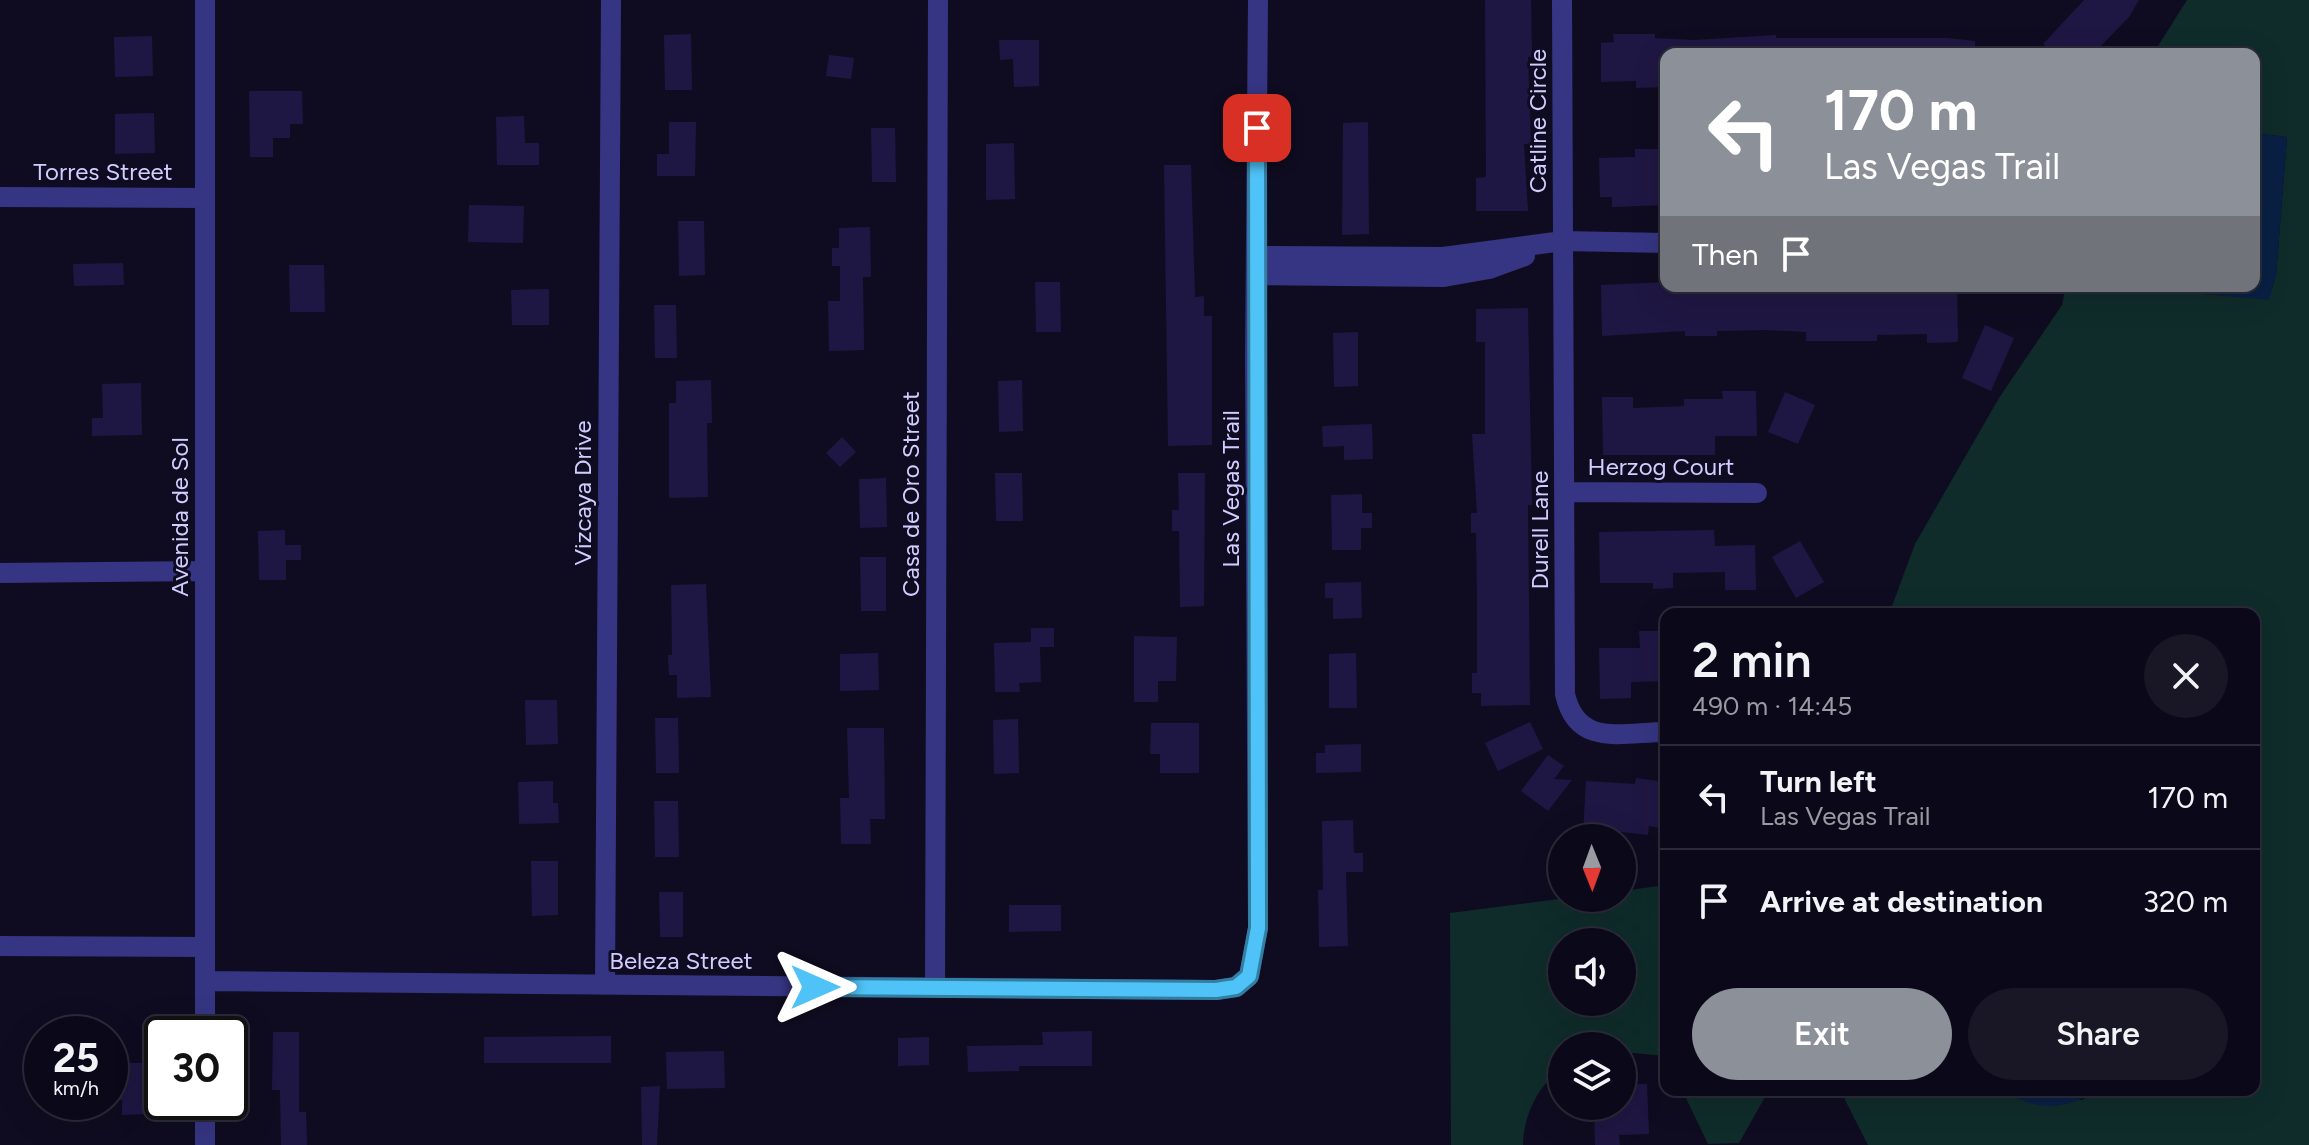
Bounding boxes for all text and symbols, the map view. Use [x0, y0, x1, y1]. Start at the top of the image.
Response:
street label: Catline Circle [1523, 49, 1552, 193]
text: 170 m [1824, 77, 1977, 144]
icon: left [1692, 80, 1796, 184]
pin [1223, 94, 1291, 162]
icon: arrive [1235, 106, 1279, 150]
text: Las Vegas Trail [1824, 145, 2060, 188]
street label: Torres Street [33, 157, 173, 186]
icon: arrive [1774, 232, 1818, 276]
text: Then [1692, 236, 1758, 273]
street label: Casa de Oro Street [896, 391, 925, 597]
street label: Las Vegas Trail [1216, 410, 1245, 568]
street label: Vizcaya Drive [568, 420, 597, 566]
street label: Avenida de Sol [165, 437, 194, 597]
street label: Herzog Court [1588, 452, 1734, 481]
street label: Durell Lane [1525, 471, 1554, 589]
text: 2 min [1692, 631, 1812, 689]
button: close [2144, 634, 2228, 718]
text: 490 m · 14:45 [1692, 690, 1852, 722]
text: Turn left [1760, 763, 1877, 800]
icon: left [1692, 775, 1736, 819]
text: 170 m [2147, 779, 2228, 816]
text: Las Vegas Trail [1760, 800, 1931, 832]
north arrow [1548, 824, 1636, 912]
map controls [1548, 824, 1636, 1120]
icon: arrive [1692, 879, 1736, 923]
text: Arrive at destination [1760, 883, 2043, 920]
text: 320 m [2143, 883, 2228, 920]
button: sound [1548, 928, 1636, 1016]
position arrow [773, 945, 857, 1029]
street label: Beleza Street [609, 946, 753, 975]
button: Exit [1692, 988, 1952, 1080]
button: Share [1968, 988, 2228, 1080]
speed limit sign: 30 [144, 1016, 248, 1120]
button: layers [1548, 1032, 1636, 1120]
text: 25 [53, 1034, 99, 1082]
text: km/h [53, 1076, 99, 1100]

